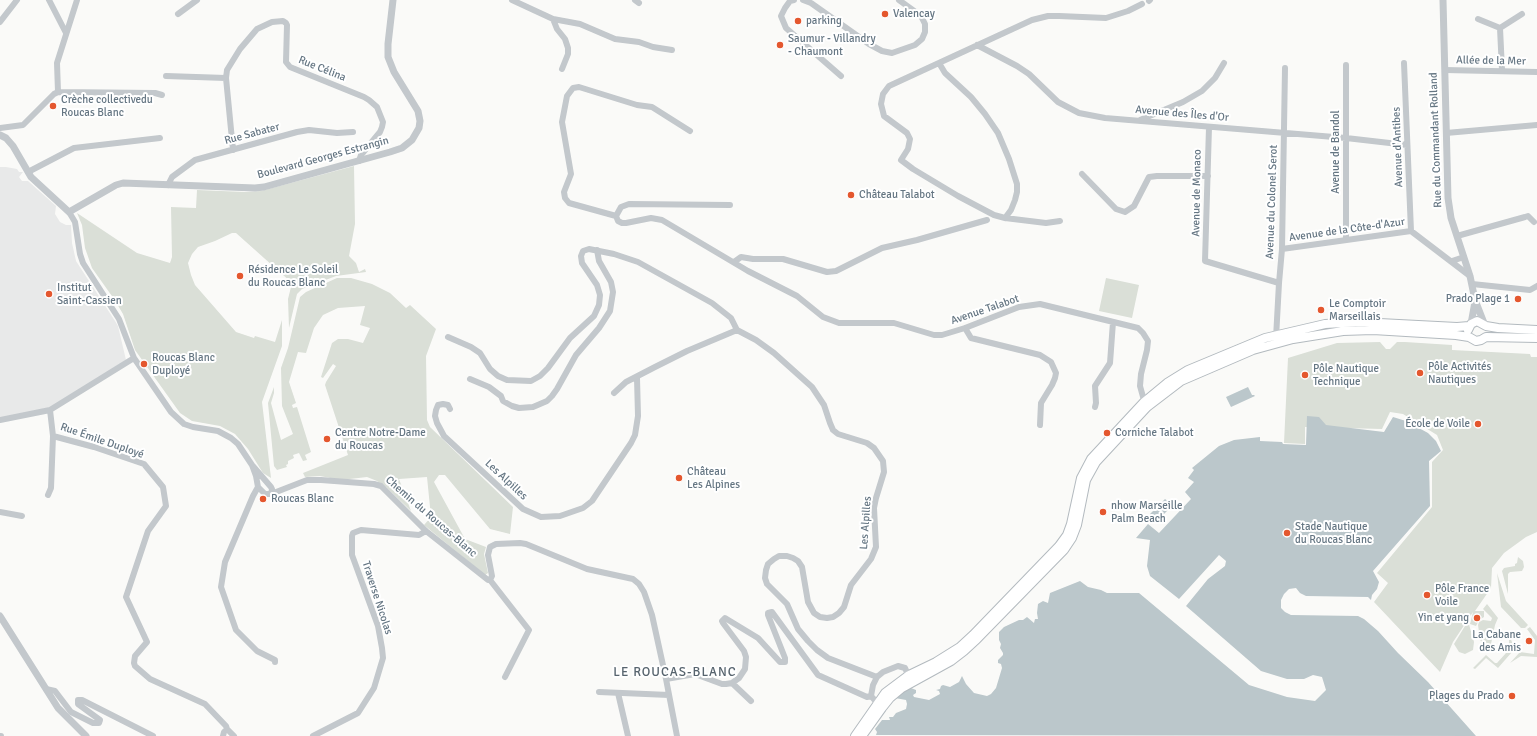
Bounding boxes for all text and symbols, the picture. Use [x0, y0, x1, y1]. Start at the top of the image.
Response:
place label: Valencay [893, 7, 935, 21]
marker: Valencay [880, 9, 890, 19]
place label: parking [806, 14, 842, 28]
marker: parking [793, 16, 803, 26]
place label: Saumur - Villandry - Chaumont [788, 32, 876, 58]
marker: Saumur - Villandry - Chaumont [775, 40, 785, 50]
street label: Rue Célina [296, 54, 348, 84]
street label: Allée de la Mer [1456, 54, 1526, 68]
street label: Rue du Commandant Rolland [1427, 72, 1445, 208]
place label: Crèche collectivedu Roucas Blanc [61, 93, 153, 119]
marker: Crèche collectivedu Roucas Blanc [48, 101, 58, 111]
street label: Avenue des Îles d'Or [1135, 103, 1229, 125]
street label: Avenue d'Antibes [1390, 106, 1406, 188]
street label: Avenue de Bandol [1329, 110, 1343, 194]
street label: Rue Sabater [223, 120, 281, 148]
street label: Boulevard Georges Estrangin [256, 134, 390, 182]
street label: Avenue du Colonel Serot [1263, 145, 1281, 259]
street label: Avenue de Monaco [1190, 149, 1204, 237]
place label: Château Talabot [859, 188, 935, 202]
marker: Château Talabot [846, 190, 856, 200]
street label: Avenue de la Côte-d'Azur [1288, 215, 1406, 245]
place label: Résidence Le Soleil du Roucas Blanc [248, 263, 338, 289]
marker: Résidence Le Soleil du Roucas Blanc [235, 271, 245, 281]
place label: Institut Saint-Cassien [57, 281, 122, 307]
marker: Institut Saint-Cassien [44, 289, 54, 299]
street label: Avenue Talabot [949, 292, 1021, 328]
place label: Prado Plage 1 [1446, 292, 1510, 306]
marker: Prado Plage 1 [1513, 294, 1523, 304]
place label: Le Comptoir Marseillais [1329, 297, 1386, 323]
marker: Le Comptoir Marseillais [1316, 305, 1326, 315]
place label: Roucas Blanc Duployé [152, 351, 215, 377]
marker: Roucas Blanc Duployé [139, 359, 149, 369]
place label: Pôle Activités Nautiques [1428, 360, 1491, 386]
place label: Pôle Nautique Technique [1313, 362, 1379, 388]
marker: Pôle Activités Nautiques [1415, 368, 1425, 378]
marker: Pôle Nautique Technique [1300, 370, 1310, 380]
place label: École de Voile [1405, 417, 1470, 431]
marker: École de Voile [1473, 419, 1483, 429]
street label: Rue Émile Duployé [59, 421, 145, 461]
place label: Centre Notre-Dame du Roucas [335, 426, 426, 452]
place label: Corniche Talabot [1115, 426, 1194, 440]
marker: Corniche Talabot [1102, 428, 1112, 438]
marker: Centre Notre-Dame du Roucas [322, 434, 332, 444]
street label: Les Alpilles [482, 457, 530, 503]
place label: Château Les Alpines [687, 465, 740, 491]
marker: Château Les Alpines [674, 473, 684, 483]
street label: Chemin du Roucas-Blanc [383, 474, 479, 560]
place label: Roucas Blanc [271, 492, 334, 506]
marker: Roucas Blanc [258, 494, 268, 504]
street label: Les Alpilles [858, 496, 874, 550]
place label: nhow Marseille Palm Beach [1111, 499, 1183, 525]
marker: nhow Marseille Palm Beach [1098, 507, 1108, 517]
place label: Stade Nautique du Roucas Blanc [1295, 520, 1372, 546]
marker: Stade Nautique du Roucas Blanc [1282, 528, 1292, 538]
street label: Traverse Nicolas [359, 560, 395, 636]
place label: Pôle France Voile [1435, 582, 1489, 608]
marker: Pôle France Voile [1422, 590, 1432, 600]
place label: Yin et yang [1418, 611, 1469, 625]
marker: Yin et yang [1472, 613, 1482, 623]
place label: La Cabane des Amis [1472, 628, 1521, 654]
marker: La Cabane des Amis [1524, 636, 1534, 646]
district label: LE ROUCAS-BLANC [613, 665, 737, 681]
place label: Plages du Prado [1429, 689, 1504, 703]
marker: Plages du Prado [1507, 691, 1517, 701]

